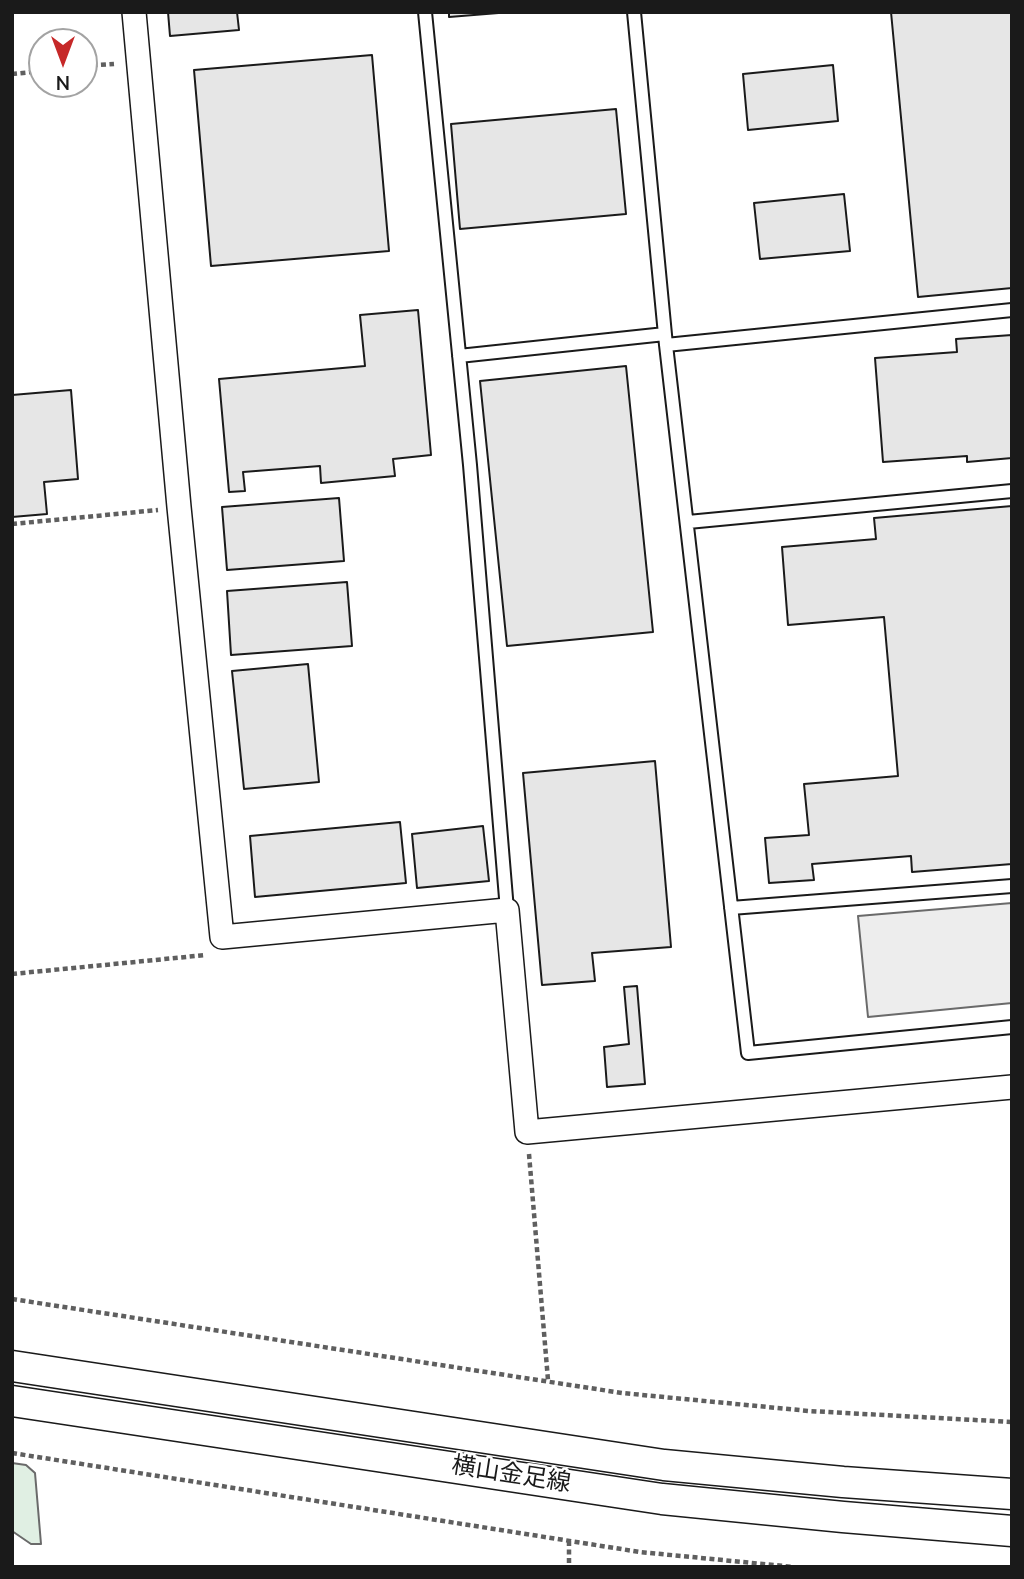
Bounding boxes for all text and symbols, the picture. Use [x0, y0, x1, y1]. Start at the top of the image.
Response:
north arrow [28, 28, 98, 98]
text: N [56, 69, 70, 95]
street label: 横山金足線 [449, 1452, 573, 1500]

